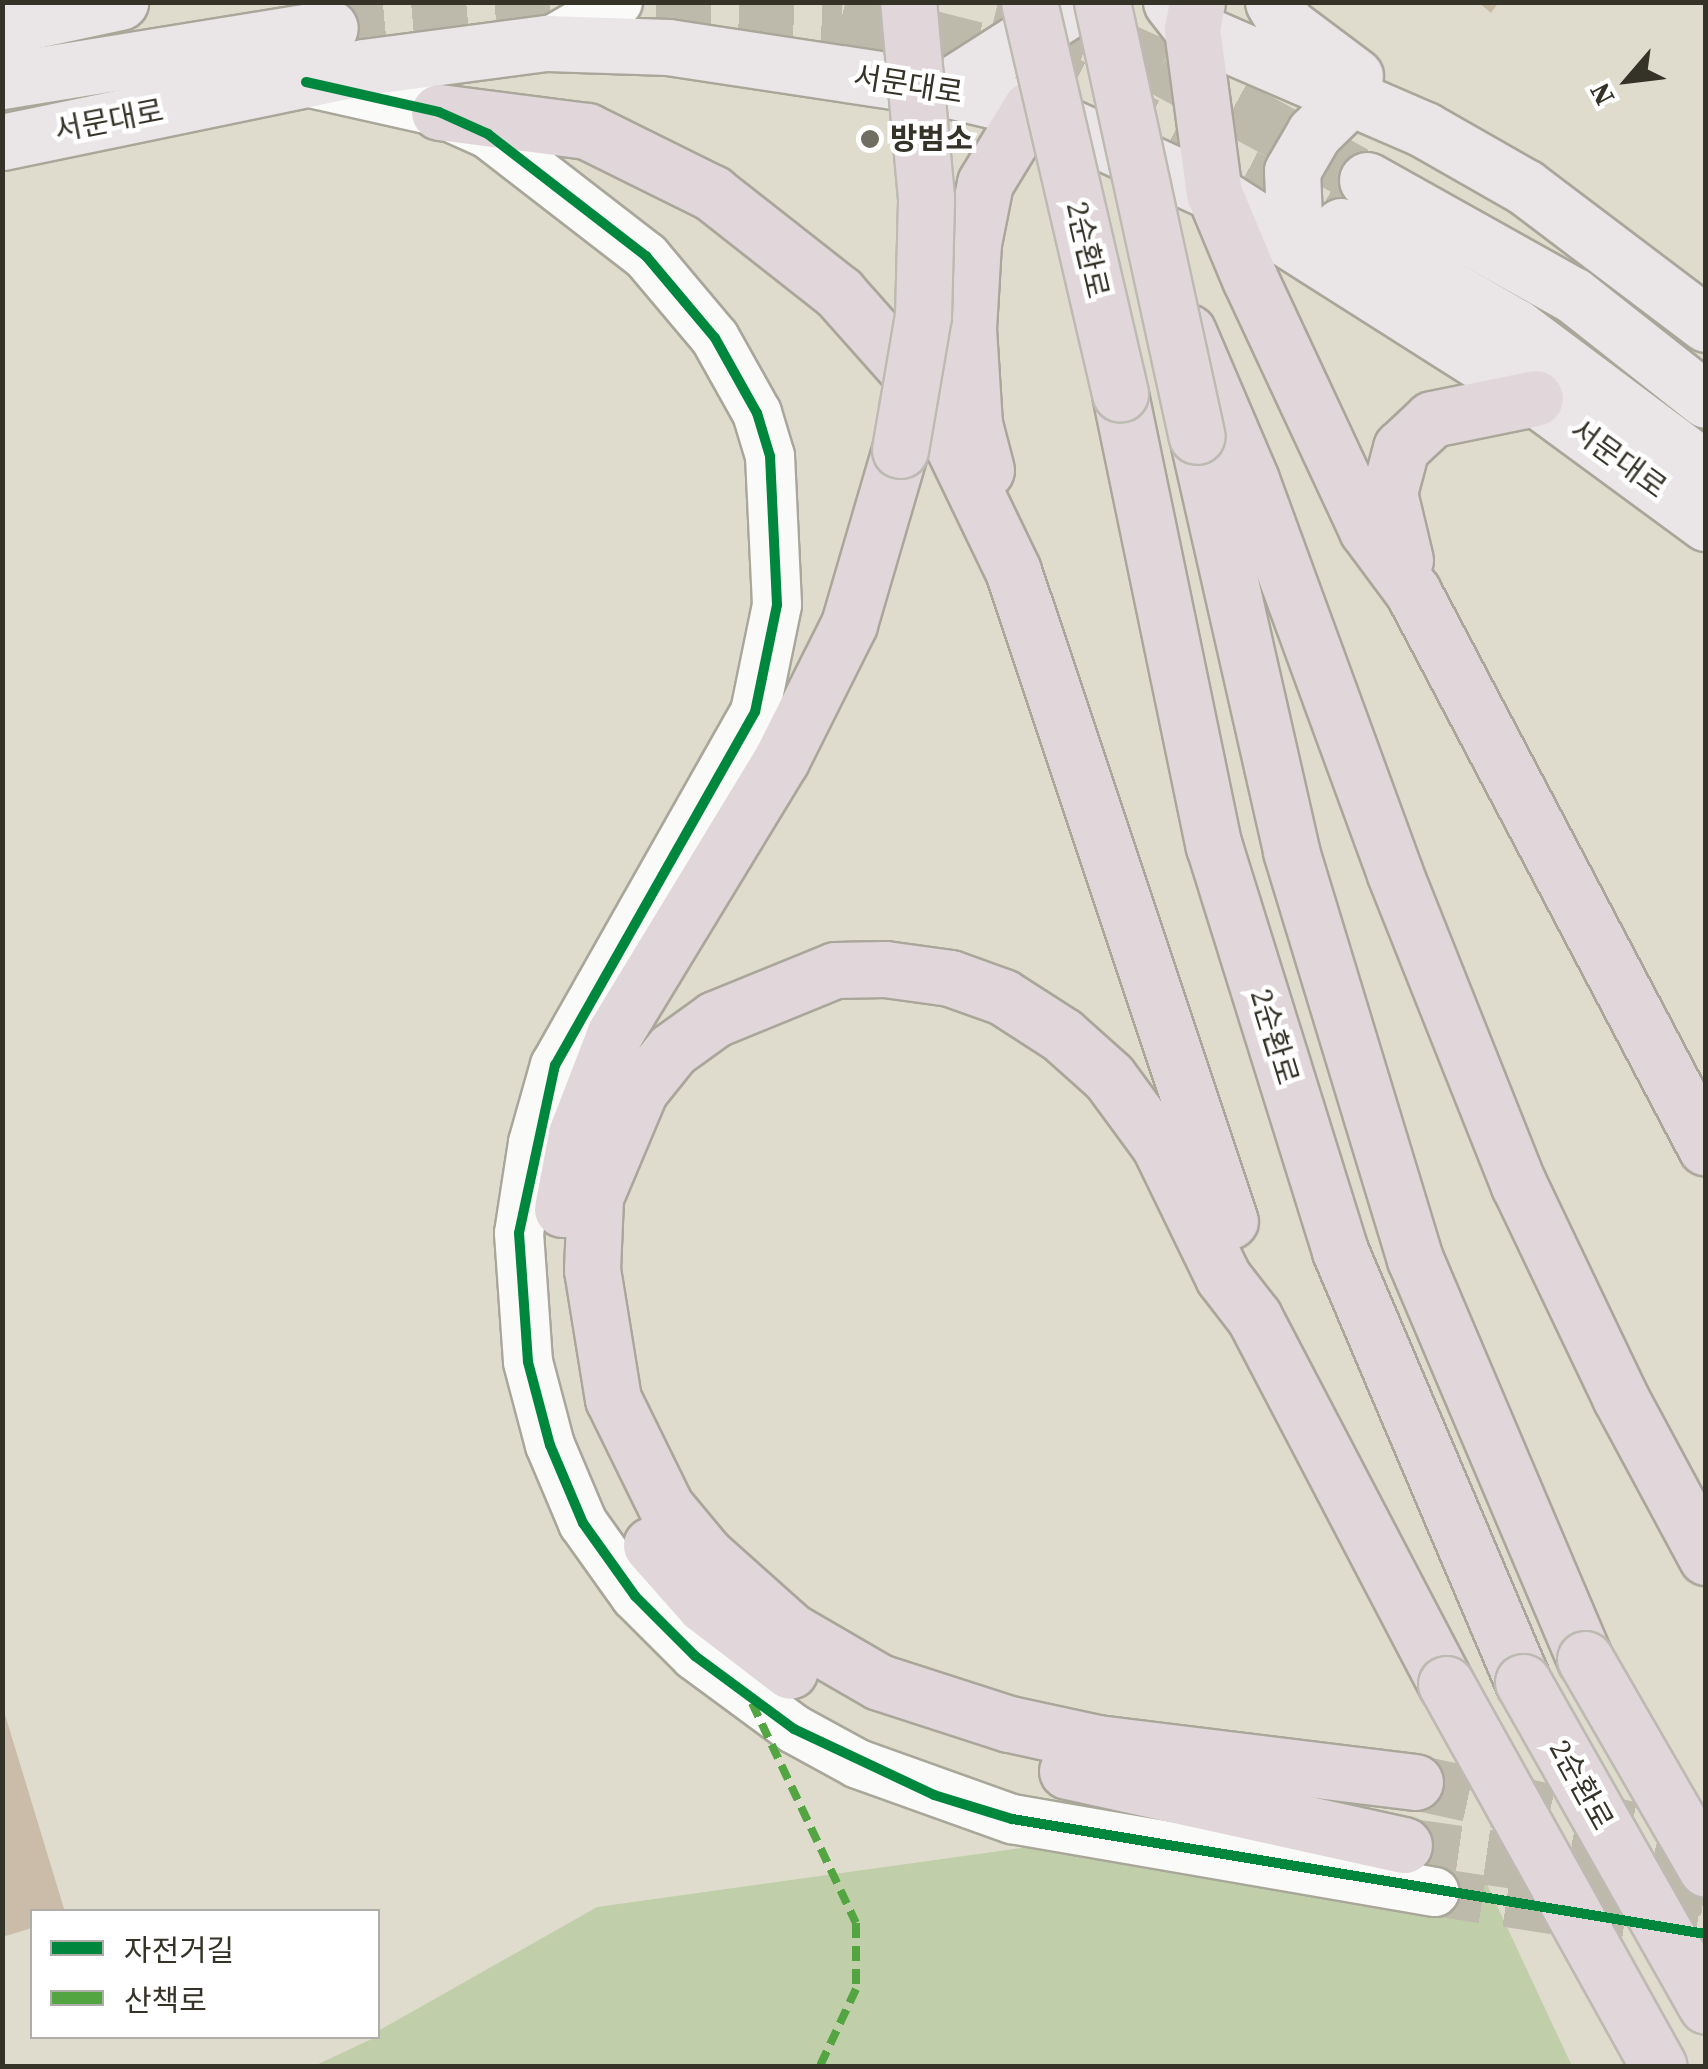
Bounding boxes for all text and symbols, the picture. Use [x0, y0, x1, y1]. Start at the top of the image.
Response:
north arrow [1578, 30, 1678, 130]
street label: 서문대로 [851, 59, 965, 111]
text: N [1580, 76, 1623, 112]
street label: 서문대로 [51, 93, 167, 149]
place label: 방범소 [890, 121, 973, 157]
marker: 방범소 [859, 128, 881, 150]
street label: 2순환로 [1058, 198, 1116, 302]
street label: 서문대로 [1563, 412, 1673, 506]
street label: 2순환로 [1242, 985, 1306, 1089]
street label: 2순환로 [1542, 1734, 1620, 1836]
legend [30, 1909, 380, 2039]
text: 자전거길 [124, 1930, 234, 1971]
text: 산책로 [124, 1980, 207, 2021]

